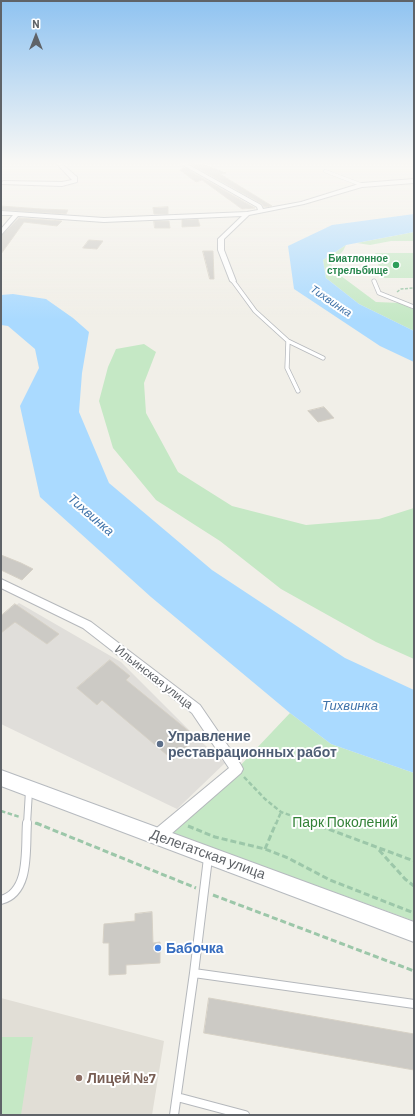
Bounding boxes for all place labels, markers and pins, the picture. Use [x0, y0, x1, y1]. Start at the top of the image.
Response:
place label: Биатлонное стрельбище [327, 253, 388, 276]
marker: Биатлонное стрельбище [391, 260, 401, 270]
place label: Управление реставрационных работ [168, 728, 337, 760]
marker: Управление реставрационных работ [155, 739, 165, 749]
place label: Бабочка [166, 940, 224, 956]
marker: Бабочка [153, 943, 163, 953]
place label: Лицей №7 [87, 1070, 156, 1086]
marker: Лицей №7 [74, 1073, 84, 1083]

